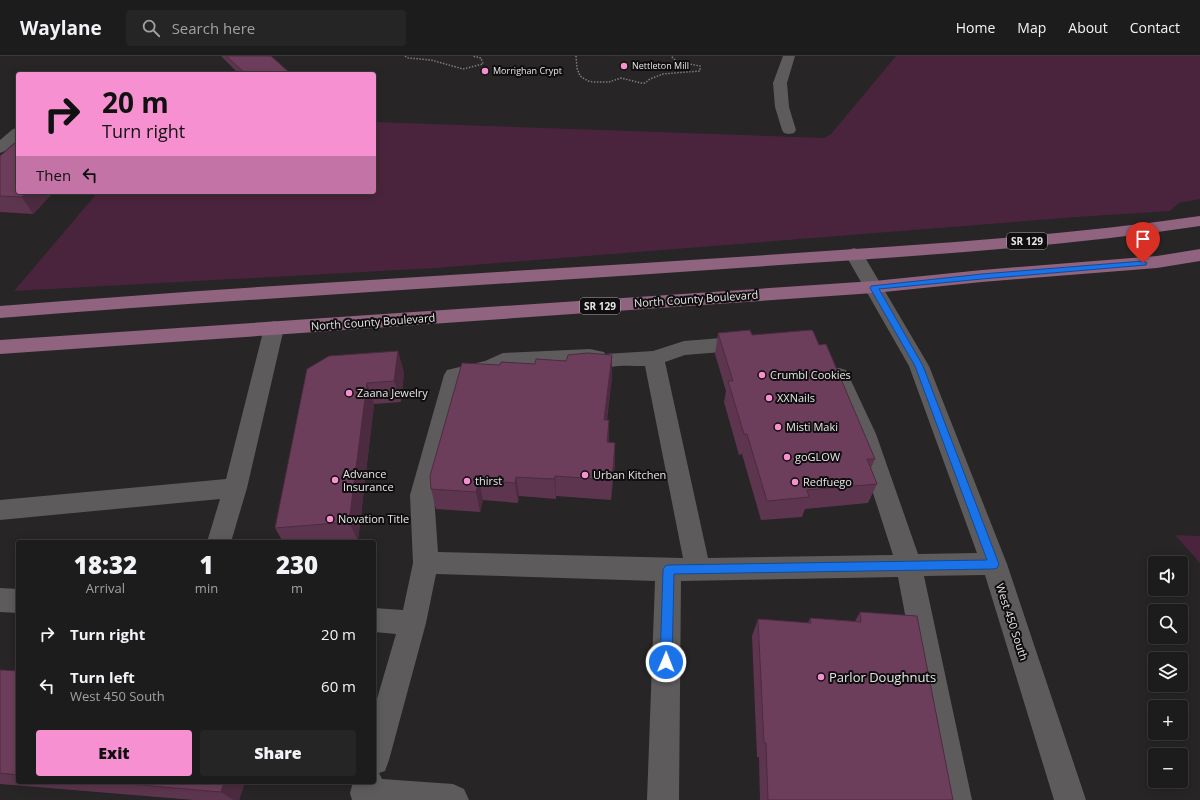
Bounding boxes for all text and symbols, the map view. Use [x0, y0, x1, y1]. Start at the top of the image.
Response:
search box [126, 10, 406, 46]
text: Waylane [20, 15, 102, 41]
icon: search [140, 17, 162, 39]
text: Search here [172, 18, 255, 38]
text: Home [956, 18, 995, 37]
text: Map [1017, 18, 1046, 37]
text: About [1068, 18, 1108, 37]
text: Contact [1130, 18, 1180, 37]
place label: Nettleton Mill [632, 59, 689, 72]
marker: Nettleton Mill [619, 61, 629, 71]
place label: Morrighan Crypt [493, 64, 562, 77]
marker: Morrighan Crypt [480, 66, 490, 76]
text: 20 m [102, 83, 169, 121]
icon: right [36, 88, 88, 140]
text: Turn right [102, 119, 185, 143]
icon: left [79, 164, 101, 186]
text: Then [36, 165, 71, 185]
pin [1126, 222, 1160, 263]
icon: arrive [1132, 228, 1154, 250]
road number: SR 129 [1007, 233, 1047, 249]
street label: North County Boulevard [633, 287, 759, 310]
road number: SR 129 [580, 298, 620, 314]
street label: North County Boulevard [310, 310, 436, 333]
place label: Crumbl Cookies [770, 367, 851, 382]
marker: Crumbl Cookies [757, 370, 767, 380]
place label: Zaana Jewelry [357, 385, 428, 400]
marker: Zaana Jewelry [344, 388, 354, 398]
place label: XXNails [777, 390, 815, 405]
marker: XXNails [764, 393, 774, 403]
place label: Misti Maki [786, 419, 838, 434]
marker: Misti Maki [773, 422, 783, 432]
place label: goGLOW [795, 449, 840, 464]
marker: goGLOW [782, 452, 792, 462]
place label: Advance Insurance [343, 466, 394, 494]
place label: Urban Kitchen [593, 467, 666, 482]
marker: Urban Kitchen [580, 470, 590, 480]
place label: thirst [475, 473, 502, 488]
place label: Redfuego [803, 474, 852, 489]
marker: Advance Insurance [330, 475, 340, 485]
marker: thirst [462, 476, 472, 486]
marker: Redfuego [790, 477, 800, 487]
place label: Novation Title [338, 511, 409, 526]
marker: Novation Title [325, 514, 335, 524]
text: 18:32 [74, 548, 137, 581]
text: 1 [199, 548, 214, 581]
text: 230 [276, 548, 318, 581]
map controls [1148, 556, 1188, 788]
button: sound [1148, 556, 1188, 596]
text: Arrival [86, 579, 125, 597]
text: min [195, 579, 218, 597]
text: m [291, 579, 303, 597]
street label: West 450 South [993, 581, 1032, 662]
button: search [1148, 604, 1188, 644]
icon: right [36, 623, 58, 645]
text: Turn right [70, 624, 145, 644]
text: 20 m [321, 624, 356, 644]
position arrow [645, 641, 687, 683]
button: layers [1148, 652, 1188, 692]
text: Turn left [70, 667, 135, 687]
place label: Parlor Doughnuts [829, 668, 936, 686]
marker: Parlor Doughnuts [816, 672, 826, 682]
icon: left [36, 675, 58, 697]
text: 60 m [321, 676, 356, 696]
text: West 450 South [70, 687, 165, 705]
button: + [1148, 700, 1188, 740]
button: Exit [36, 730, 192, 776]
button: Share [200, 730, 356, 776]
button: − [1148, 748, 1188, 788]

